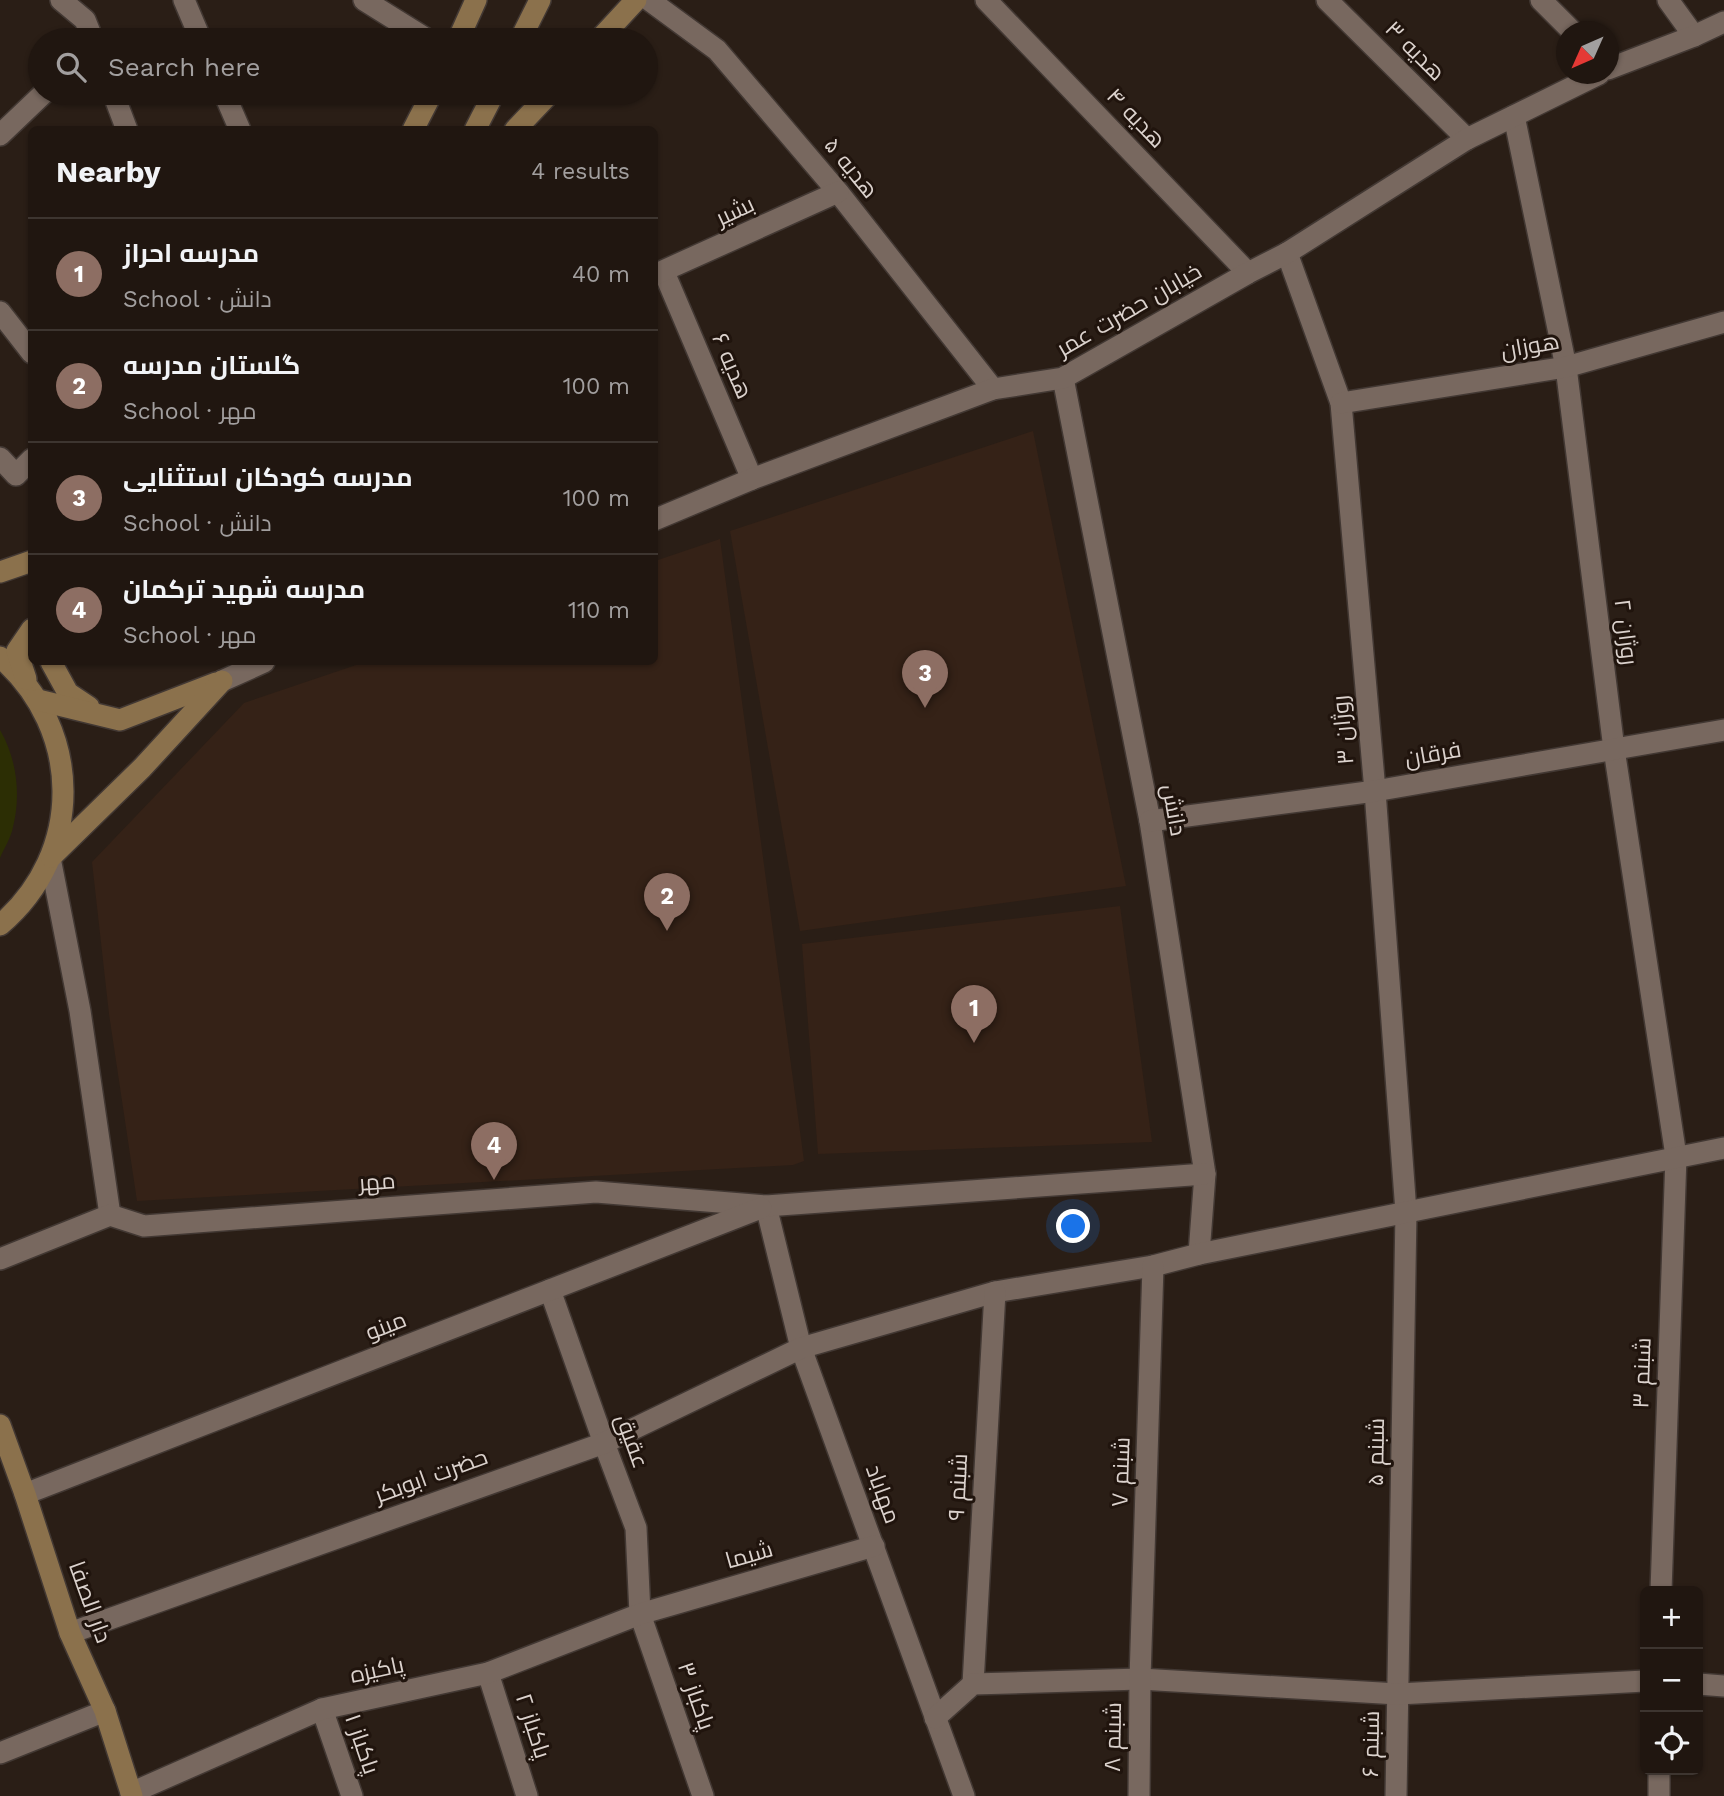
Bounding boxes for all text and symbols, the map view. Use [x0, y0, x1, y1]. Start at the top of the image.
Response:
street label: هدیه ۳ [1379, 15, 1451, 87]
north arrow [1556, 21, 1619, 84]
search box [28, 28, 658, 105]
icon: search [52, 48, 90, 86]
text: Search here [108, 52, 260, 82]
street label: هدیه ۴ [1101, 82, 1171, 154]
street label: هدیه ۵ [818, 132, 884, 204]
text: Nearby [56, 154, 161, 189]
text: 4 results [531, 158, 630, 185]
street label: بشیر [710, 190, 759, 232]
text: مدرسه احراز [123, 238, 259, 268]
street label: خیابان حضرت عمر [1050, 258, 1206, 363]
text: 1 [74, 261, 84, 288]
text: 40 m [572, 261, 630, 288]
text: School · دانش [123, 286, 272, 313]
street label: هوزان [1499, 328, 1561, 364]
street label: هدیه ۶ [706, 329, 758, 403]
text: گلستان مدرسه [123, 350, 300, 380]
text: 2 [72, 373, 86, 400]
text: 100 m [563, 373, 630, 400]
text: School · مهر [123, 398, 256, 425]
text: مدرسه کودکان استثنایی [123, 462, 413, 492]
text: 3 [72, 485, 86, 512]
text: 100 m [563, 485, 630, 512]
text: School · دانش [123, 510, 272, 537]
text: مدرسه شهید ترکمان [123, 574, 365, 604]
text: 4 [72, 597, 86, 624]
text: 110 m [568, 597, 630, 624]
street label: روژان ۲ [1609, 598, 1643, 666]
text: School · مهر [123, 622, 256, 649]
pin: 3 [902, 650, 948, 708]
street label: روژان ۳ [1327, 694, 1359, 766]
street label: فرقان [1403, 736, 1463, 772]
street label: دانش [1156, 782, 1192, 838]
pin: 2 [644, 873, 690, 931]
pin: 1 [951, 985, 997, 1043]
pin: 4 [471, 1122, 517, 1180]
street label: مهر [356, 1167, 396, 1197]
your location [1056, 1209, 1090, 1243]
street label: مینو [362, 1306, 410, 1346]
street label: شبنم ۳ [1627, 1337, 1659, 1409]
street label: عقیق [610, 1410, 654, 1472]
street label: شبنم ۵ [1362, 1418, 1392, 1486]
street label: شبنم ۷ [1106, 1437, 1138, 1507]
street label: حضرت ابوبکر [369, 1443, 491, 1510]
street label: شبنم ۹ [943, 1453, 975, 1522]
street label: مهاباد [860, 1461, 906, 1527]
street label: شیما [722, 1535, 776, 1575]
street label: دار الصفا [63, 1558, 117, 1646]
map controls [1640, 1586, 1703, 1775]
button: + [1640, 1586, 1703, 1649]
button: − [1640, 1649, 1703, 1712]
street label: پاکیزه [348, 1651, 407, 1690]
street label: پاکباز ۳ [671, 1658, 720, 1734]
street label: پاکباز ۲ [509, 1690, 556, 1762]
street label: شبنم ۸ [1099, 1702, 1129, 1772]
street label: پاکباز ۱ [338, 1710, 385, 1778]
street label: شبنم ۶ [1357, 1710, 1387, 1778]
button: locate [1640, 1712, 1703, 1775]

